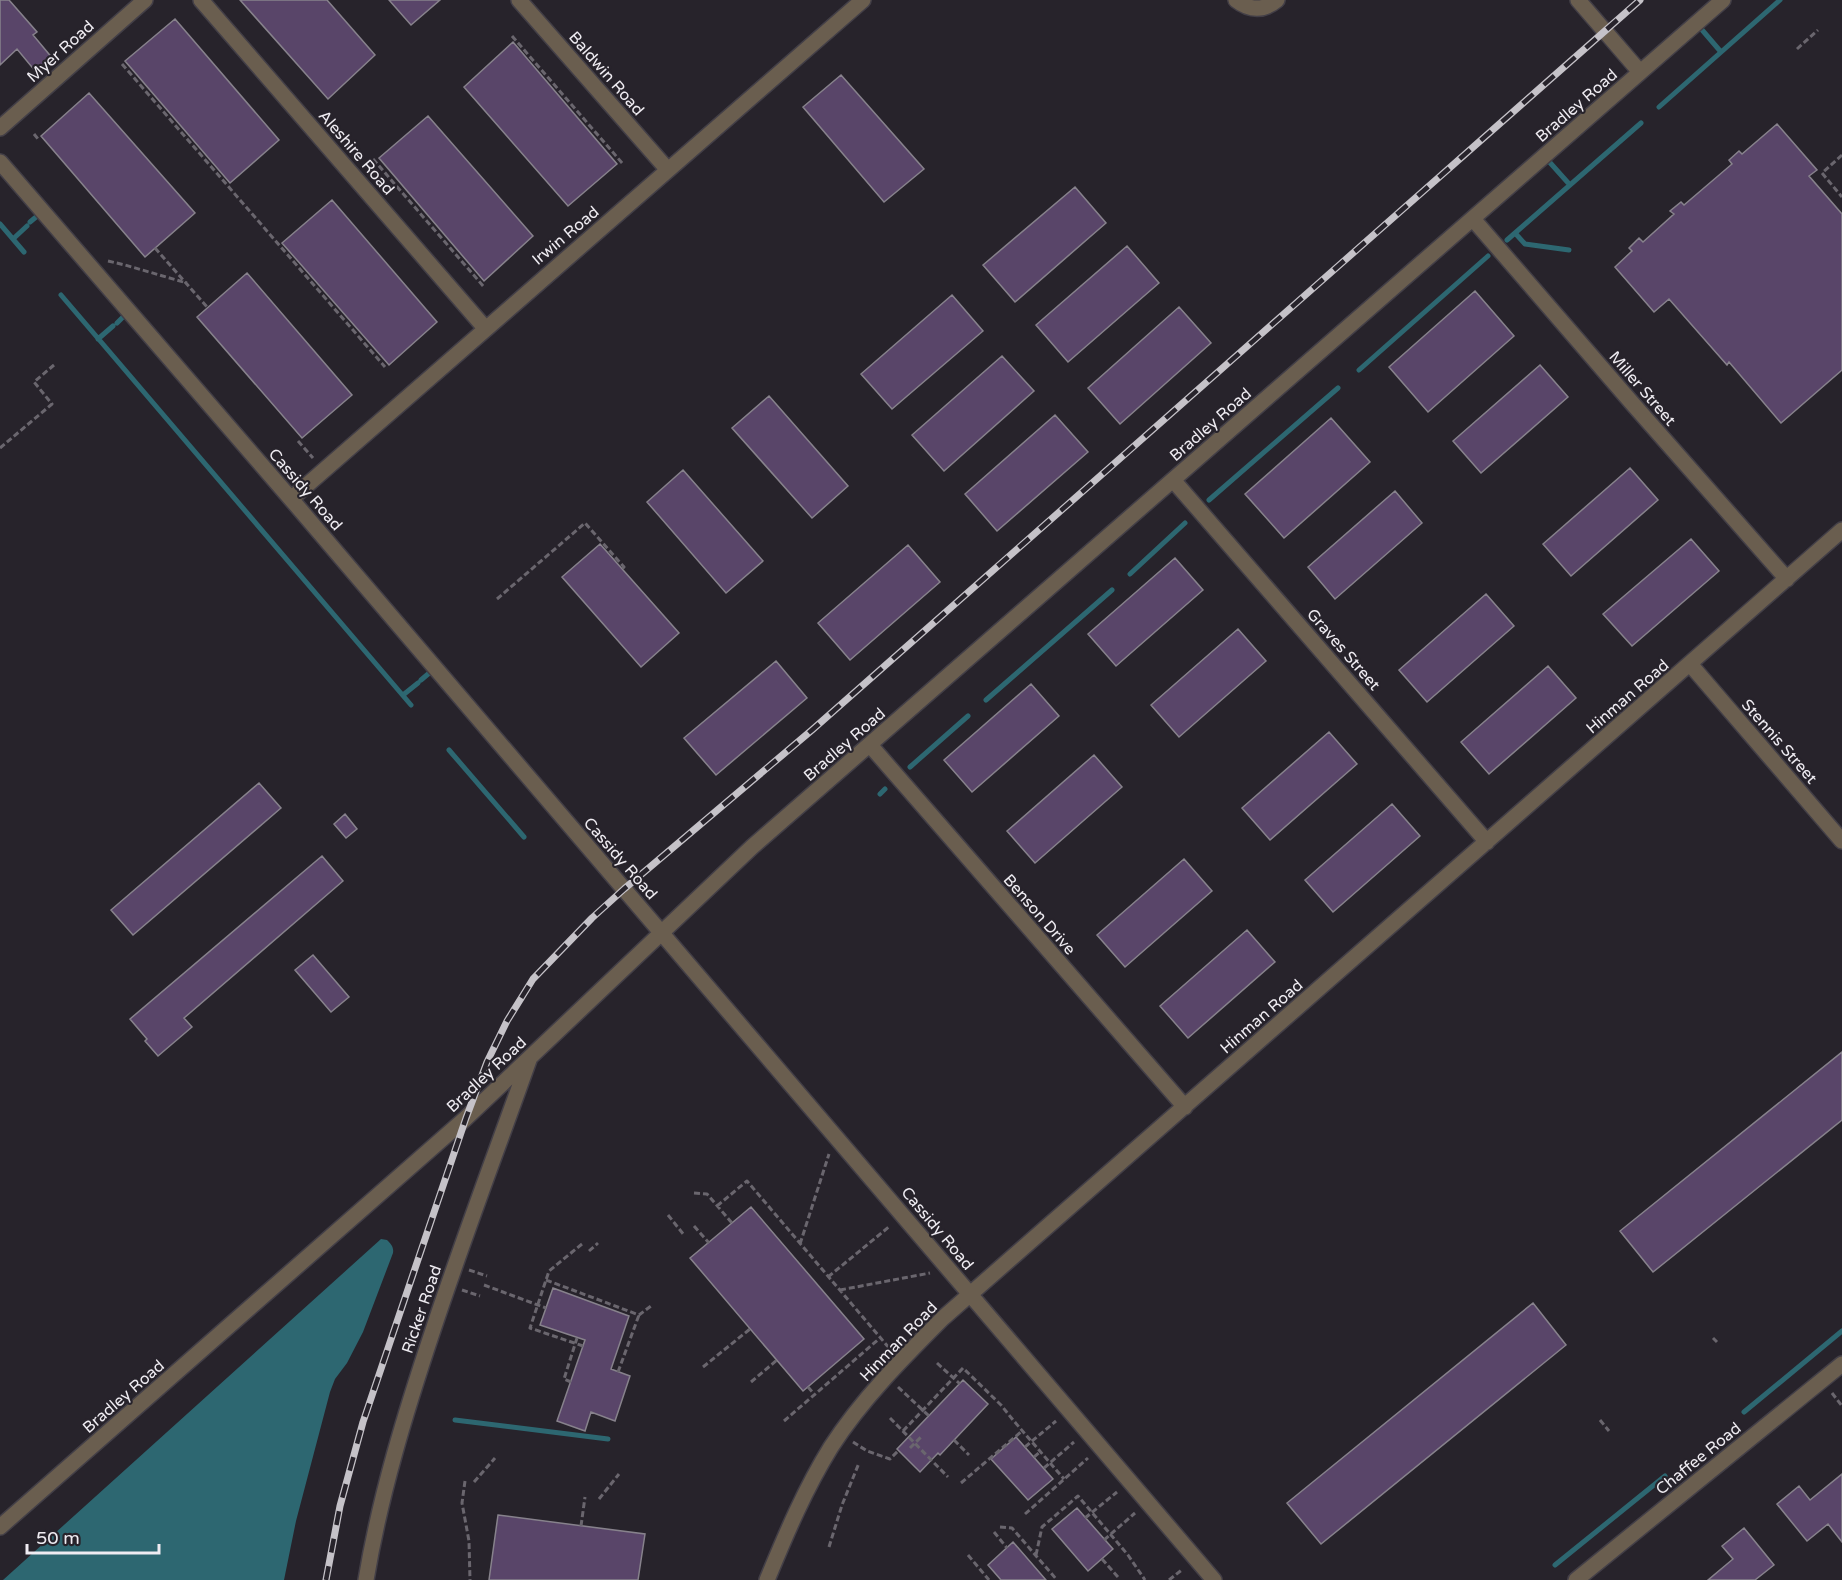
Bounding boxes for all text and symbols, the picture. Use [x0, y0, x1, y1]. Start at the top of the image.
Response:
street label: Myer Road [23, 16, 98, 87]
street label: Baldwin Road [564, 27, 648, 120]
street label: Bradley Road [1532, 65, 1622, 147]
street label: Aleshire Road [314, 106, 398, 199]
street label: Irwin Road [528, 202, 603, 270]
street label: Miller Street [1604, 347, 1680, 430]
street label: Bradley Road [1166, 384, 1256, 466]
street label: Cassidy Road [264, 444, 346, 535]
street label: Graves Street [1302, 605, 1384, 695]
street label: Hinman Road [1582, 655, 1673, 738]
street label: Stennis Street [1737, 695, 1821, 788]
street label: Bradley Road [800, 704, 890, 786]
street label: Cassidy Road [579, 813, 661, 904]
street label: Benson Drive [999, 870, 1080, 959]
street label: Hinman Road [1216, 975, 1307, 1058]
street label: Bradley Road [443, 1033, 531, 1117]
street label: Cassidy Road [897, 1183, 978, 1274]
street label: Ricker Road [398, 1263, 446, 1356]
street label: Hinman Road [856, 1298, 942, 1386]
street label: Bradley Road [79, 1356, 169, 1438]
street label: Chaffee Road [1652, 1418, 1745, 1499]
scale bar [27, 1517, 159, 1555]
text: 50 m [36, 1527, 80, 1549]

